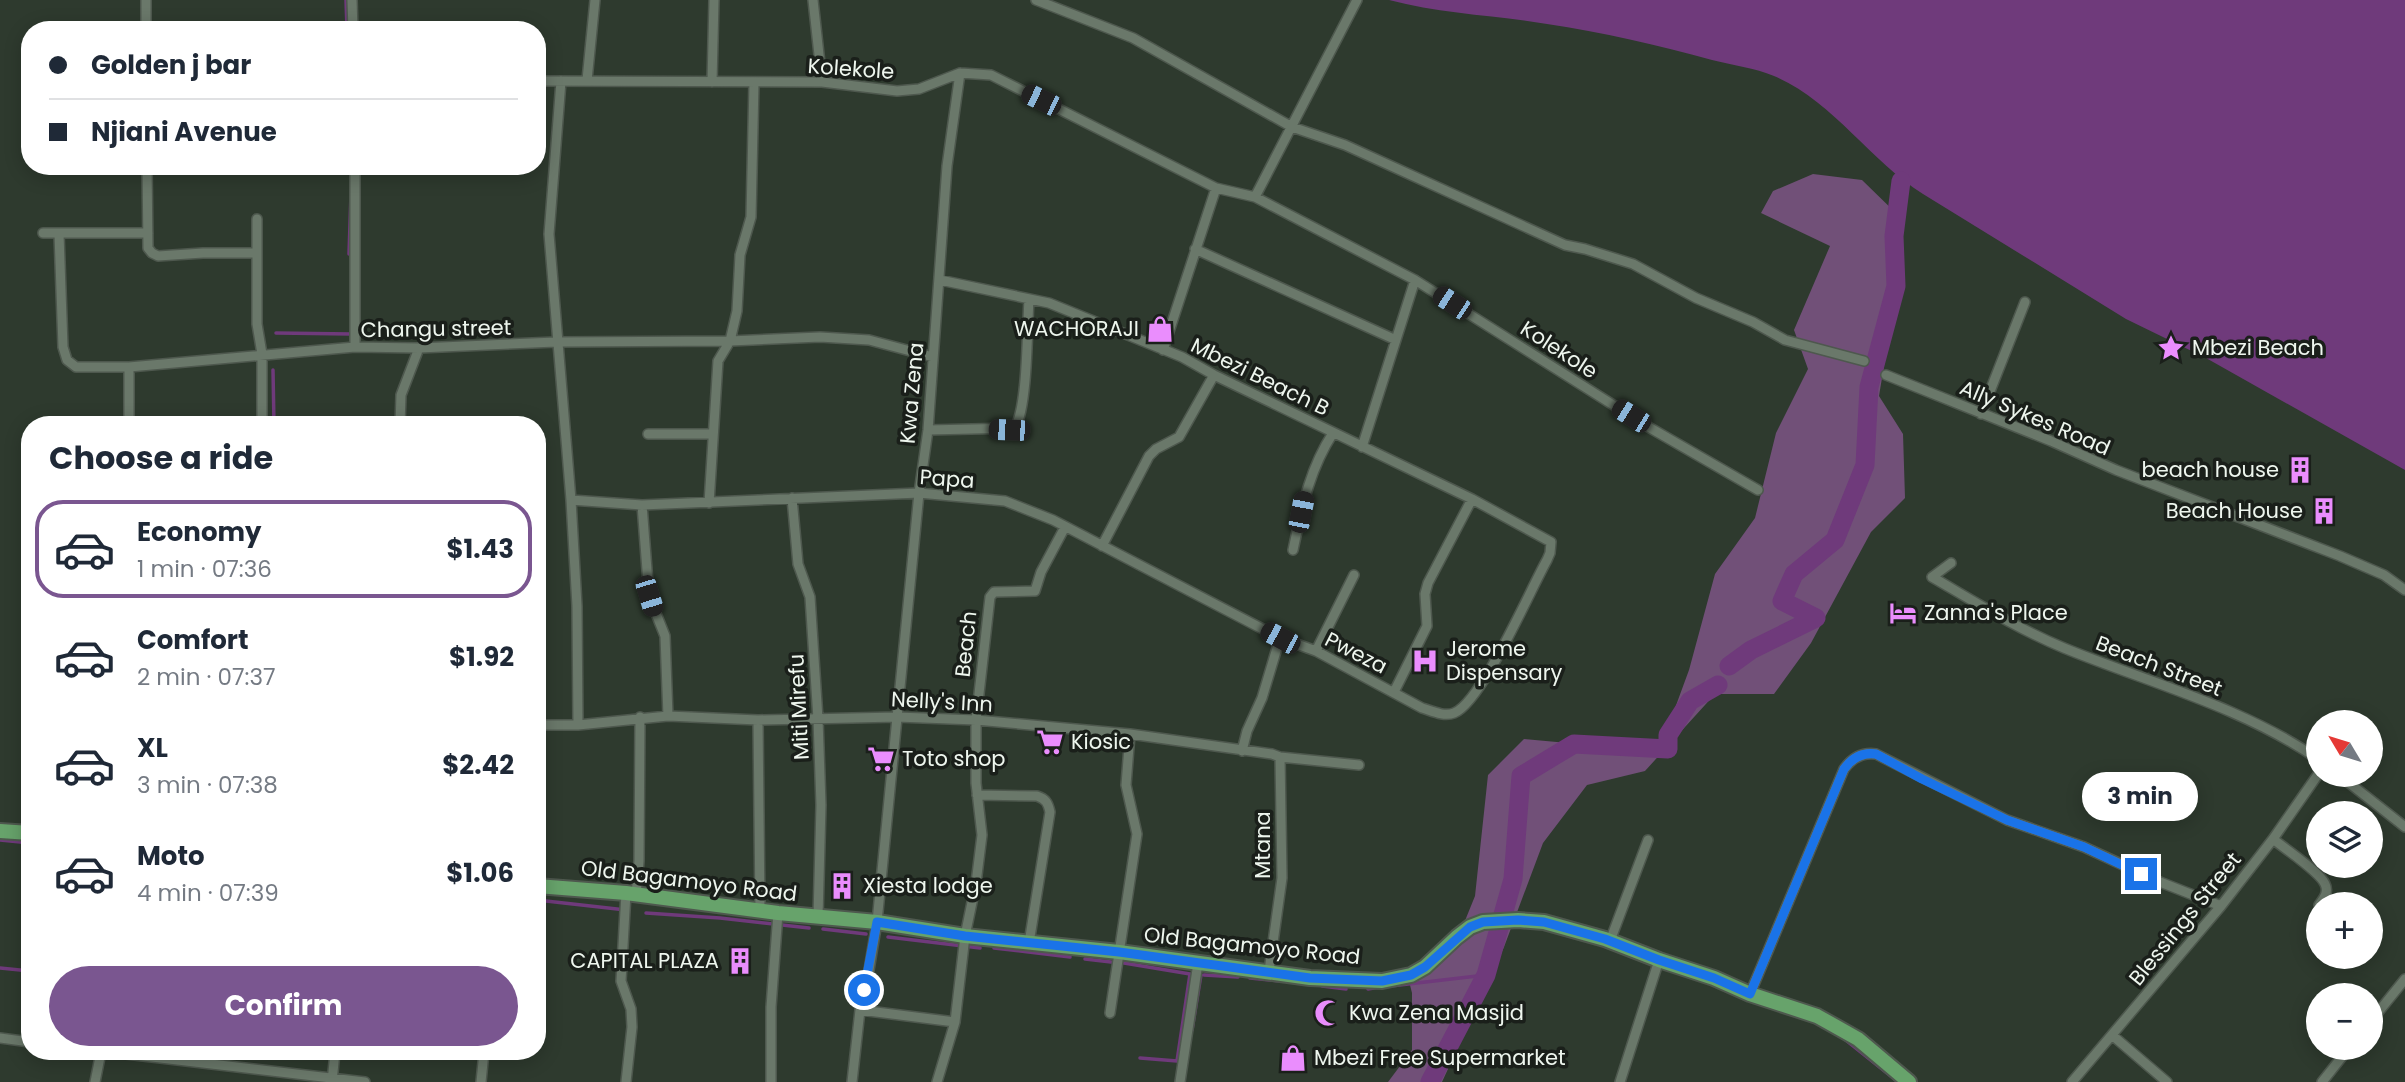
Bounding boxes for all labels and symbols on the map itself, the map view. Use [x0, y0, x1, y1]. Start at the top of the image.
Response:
street label: Kolekole [807, 51, 895, 86]
car [1018, 81, 1065, 119]
car [1429, 283, 1476, 323]
street label: Changu street [360, 313, 512, 344]
place label: WACHORAJI [1014, 314, 1139, 343]
shop icon: WACHORAJI [1145, 314, 1175, 344]
street label: Kolekole [1515, 314, 1604, 385]
street label: Mbezi Beach B [1186, 331, 1334, 423]
place icon: Mbezi Beach [2156, 333, 2186, 363]
place label: Mbezi Beach [2192, 333, 2324, 362]
street label: Kwa Zena [893, 341, 930, 445]
street label: Ally Sykes Road [1955, 373, 2115, 462]
car [1608, 396, 1655, 436]
car [988, 419, 1031, 441]
place label: beach house [2141, 455, 2279, 484]
building icon: beach house [2285, 455, 2315, 485]
street label: Papa [919, 462, 975, 495]
car [1287, 489, 1316, 535]
place label: Beach House [2166, 496, 2303, 525]
building icon: Beach House [2309, 496, 2339, 526]
car [633, 573, 666, 619]
hotel icon: Zanna's Place [1888, 598, 1918, 628]
place label: Zanna's Place [1924, 598, 2068, 627]
street label: Beach [948, 609, 983, 678]
car [1257, 619, 1304, 657]
street label: Pweza [1320, 625, 1392, 680]
street label: Beach Street [2092, 628, 2227, 703]
place label: Jerome Dispensary [1446, 634, 1563, 687]
hospital icon: Jerome Dispensary [1410, 646, 1440, 676]
street label: Miti Mirefu [781, 653, 816, 761]
street label: Nelly's Inn [890, 684, 994, 719]
north arrow [2306, 710, 2384, 788]
supermarket icon: Kiosic [1035, 727, 1065, 757]
place label: Kiosic [1071, 727, 1131, 756]
supermarket icon: Toto shop [866, 744, 896, 774]
place label: Toto shop [902, 744, 1006, 773]
callout: 3 min [2083, 772, 2199, 822]
street label: Mtana [1248, 811, 1277, 879]
street label: Blessings Street [2122, 846, 2247, 991]
street label: Old Bagamoyo Road [579, 853, 799, 908]
route end [2125, 858, 2157, 890]
building icon: Xiesta lodge [827, 871, 857, 901]
place label: Xiesta lodge [863, 871, 993, 900]
street label: Old Bagamoyo Road [1142, 920, 1362, 971]
place label: CAPITAL PLAZA [570, 946, 719, 975]
building icon: CAPITAL PLAZA [725, 946, 755, 976]
route start [848, 974, 880, 1006]
mosque icon: Kwa Zena Masjid [1313, 998, 1343, 1028]
place label: Kwa Zena Masjid [1349, 998, 1524, 1027]
shop icon: Mbezi Free Supermarket [1278, 1043, 1308, 1073]
place label: Mbezi Free Supermarket [1314, 1043, 1566, 1072]

